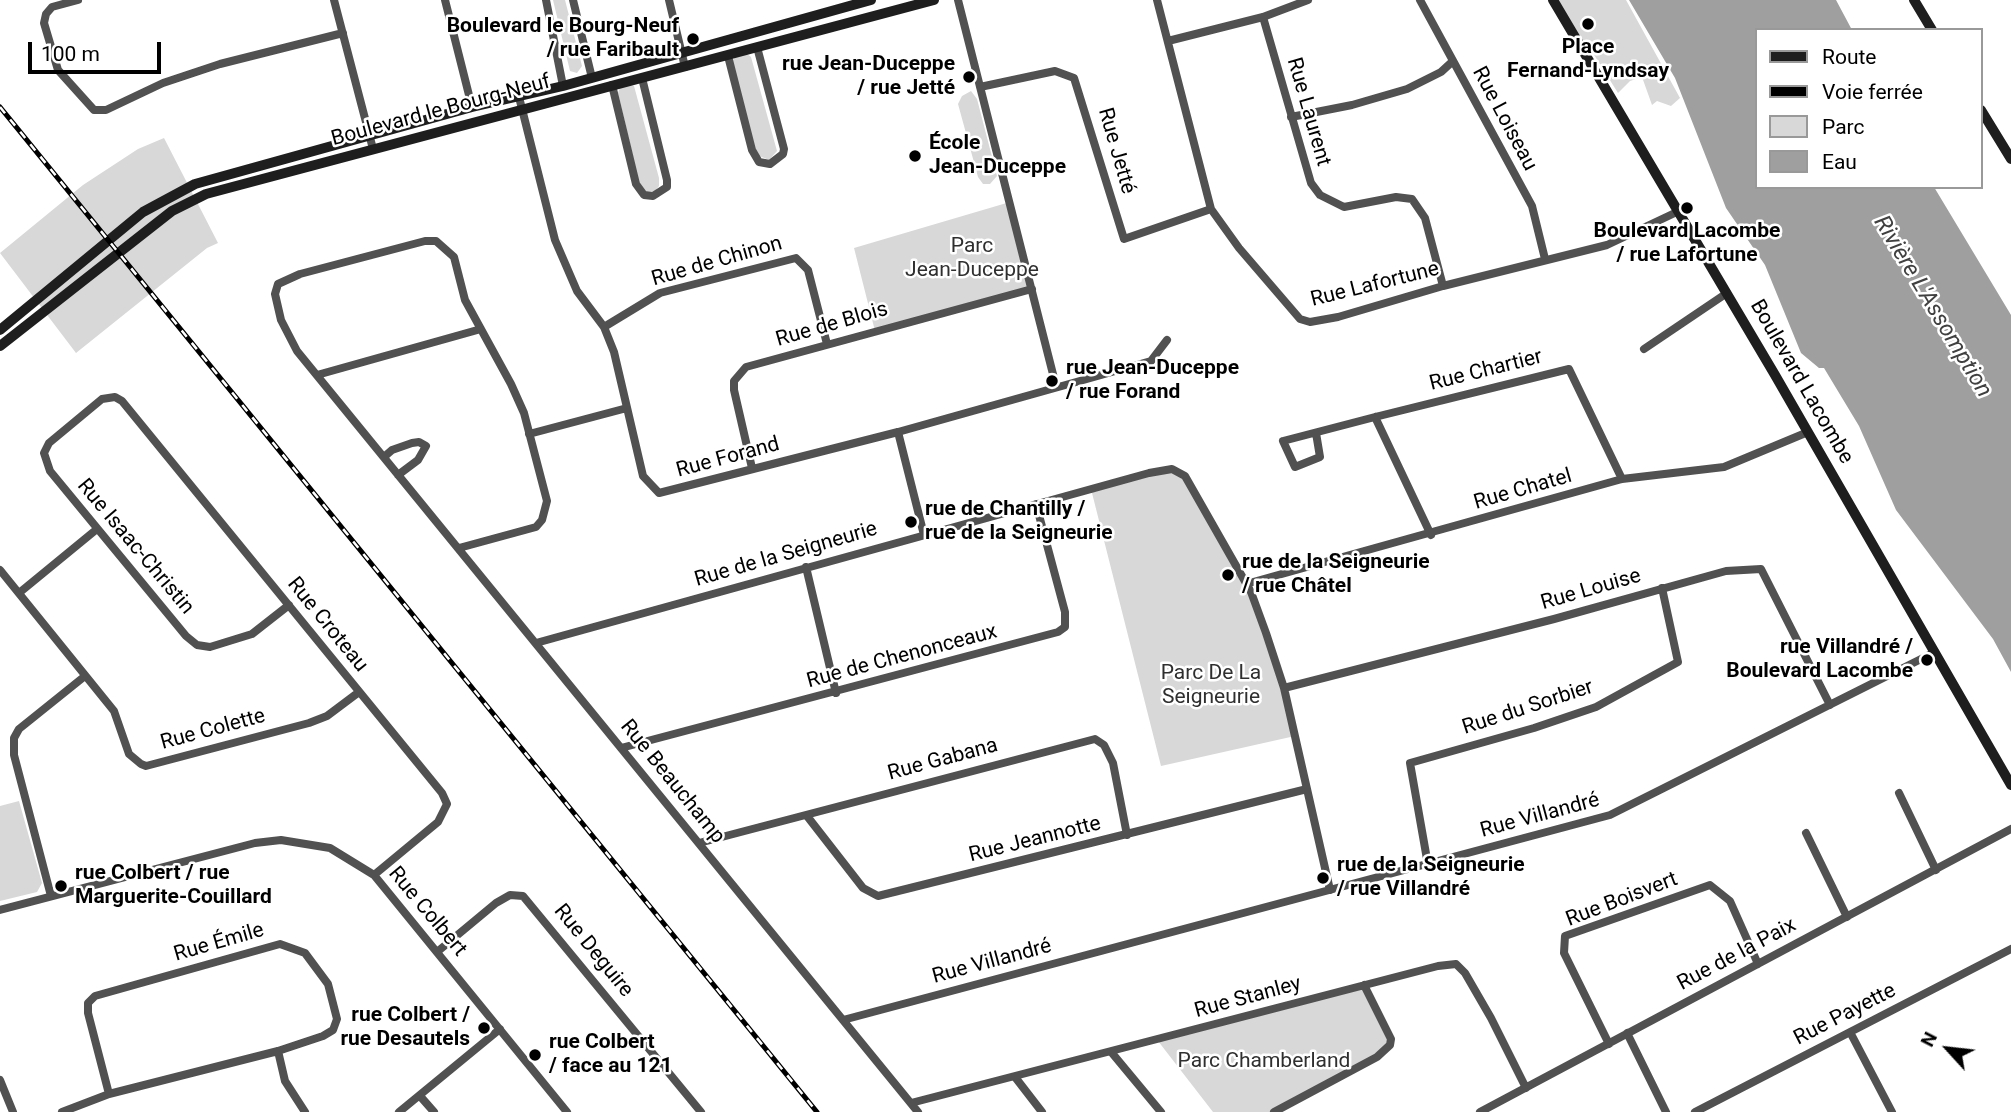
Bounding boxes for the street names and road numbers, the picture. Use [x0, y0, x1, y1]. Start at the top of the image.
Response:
street label: Rue Laurent [1280, 55, 1336, 169]
street label: Rue Loiseau [1466, 63, 1542, 175]
street label: Boulevard le Bourg-Neuf [329, 70, 553, 152]
street label: Rue Jetté [1092, 105, 1140, 197]
street label: Rue de Chinon [649, 231, 785, 293]
street label: Rue Lafortune [1308, 257, 1442, 313]
street label: Boulevard Lacombe [1744, 296, 1858, 468]
street label: Rue de Blois [773, 297, 891, 353]
street label: Rue Chartier [1427, 345, 1545, 397]
street label: Rue Forand [674, 432, 782, 484]
street label: Rue Chatel [1471, 464, 1575, 516]
street label: Rue Isaac-Christin [71, 474, 199, 620]
street label: Rue de la Seigneurie [692, 517, 880, 593]
street label: Rue Louise [1538, 564, 1644, 616]
street label: Rue Croteau [281, 573, 373, 677]
street label: Rue de Chenonceaux [804, 619, 1000, 695]
street label: Rue du Sorbier [1459, 675, 1597, 741]
street label: Rue Colette [158, 704, 268, 756]
street label: Rue Beauchamp [614, 715, 730, 849]
street label: Rue Gabana [885, 733, 1001, 787]
street label: Rue Villandré [1478, 788, 1602, 844]
street label: Rue Jeannotte [966, 811, 1104, 869]
street label: Rue Colbert [382, 862, 472, 962]
street label: Rue Boisvert [1563, 867, 1681, 933]
street label: Rue Deguire [548, 899, 638, 1003]
street label: Rue de la Paix [1673, 913, 1801, 997]
street label: Rue Émile [171, 918, 267, 968]
street label: Rue Villandré [930, 934, 1054, 990]
street label: Rue Stanley [1192, 972, 1304, 1024]
street label: Rue Payette [1790, 979, 1900, 1051]

